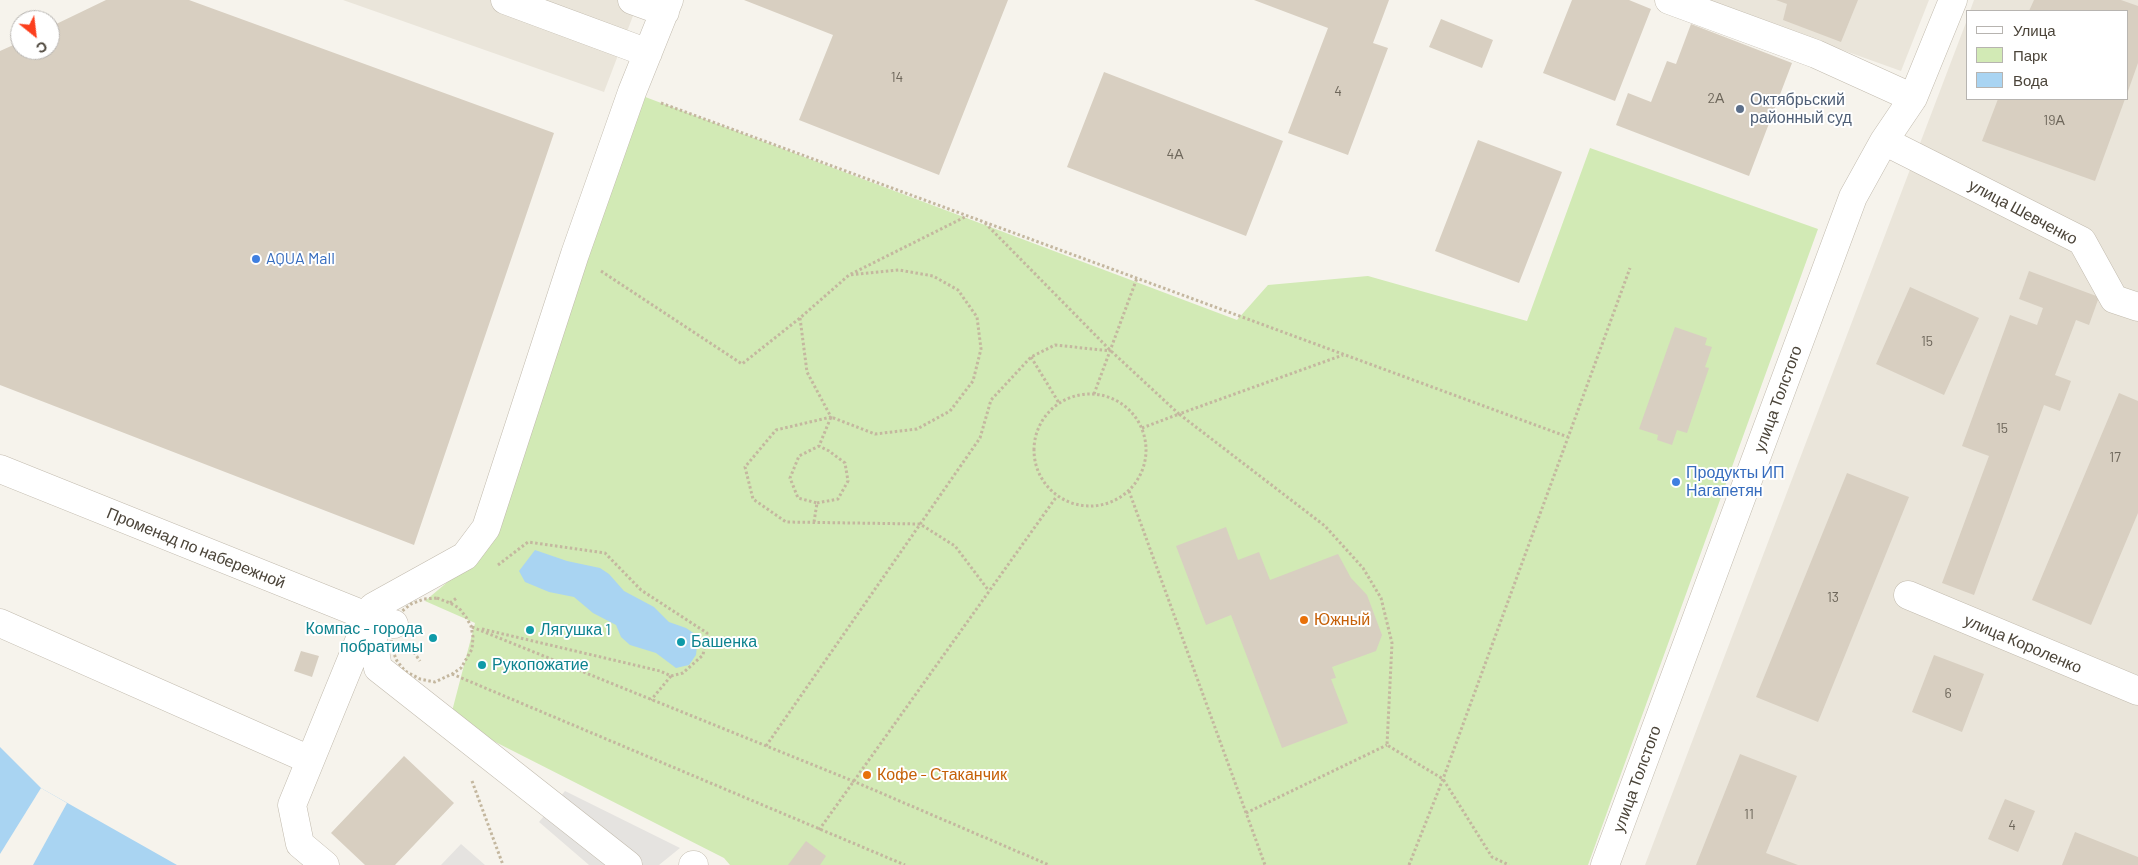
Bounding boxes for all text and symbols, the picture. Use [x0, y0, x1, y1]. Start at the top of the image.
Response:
north arrow [10, 10, 60, 60]
legend [1966, 10, 2128, 100]
text: Улица [2013, 21, 2056, 39]
text: С [33, 38, 51, 58]
text: Парк [2013, 46, 2047, 64]
house number: 14 [891, 69, 903, 85]
text: Вода [2013, 71, 2048, 89]
house number: 4 [1334, 83, 1342, 99]
house number: 2А [1708, 90, 1724, 106]
place label: Октябрьский районный суд [1750, 90, 1852, 128]
marker: Октябрьский районный суд [1734, 103, 1746, 115]
house number: 19А [2043, 112, 2065, 128]
house number: 4А [1166, 146, 1184, 162]
street label: улица Шевченко [1965, 175, 2081, 249]
place label: AQUA Mall [266, 249, 335, 269]
marker: AQUA Mall [250, 253, 262, 265]
house number: 15 [1921, 333, 1933, 349]
street label: улица Толстого [1750, 343, 1806, 455]
house number: 15 [1996, 420, 2008, 436]
house number: 17 [2109, 449, 2121, 465]
place label: Продукты ИП Нагапетян [1686, 463, 1784, 501]
marker: Продукты ИП Нагапетян [1670, 476, 1682, 488]
street label: Променад по набережной [104, 503, 288, 593]
house number: 13 [1827, 589, 1839, 605]
place label: Южный [1314, 610, 1370, 630]
street label: улица Короленко [1961, 611, 2085, 677]
marker: Южный [1298, 614, 1310, 626]
place label: Компас - города побратимы [305, 619, 423, 657]
place label: Лягушка 1 [540, 620, 611, 640]
marker: Лягушка 1 [524, 624, 536, 636]
marker: Компас - города побратимы [427, 632, 439, 644]
place label: Башенка [691, 632, 757, 652]
marker: Башенка [675, 636, 687, 648]
place label: Рукопожатие [492, 655, 589, 675]
marker: Рукопожатие [476, 659, 488, 671]
house number: 6 [1944, 685, 1952, 701]
street label: улица Толстого [1609, 723, 1665, 835]
place label: Кофе - Стаканчик [877, 765, 1007, 785]
marker: Кофе - Стаканчик [861, 769, 873, 781]
house number: 11 [1744, 806, 1754, 822]
house number: 4 [2008, 817, 2016, 833]

